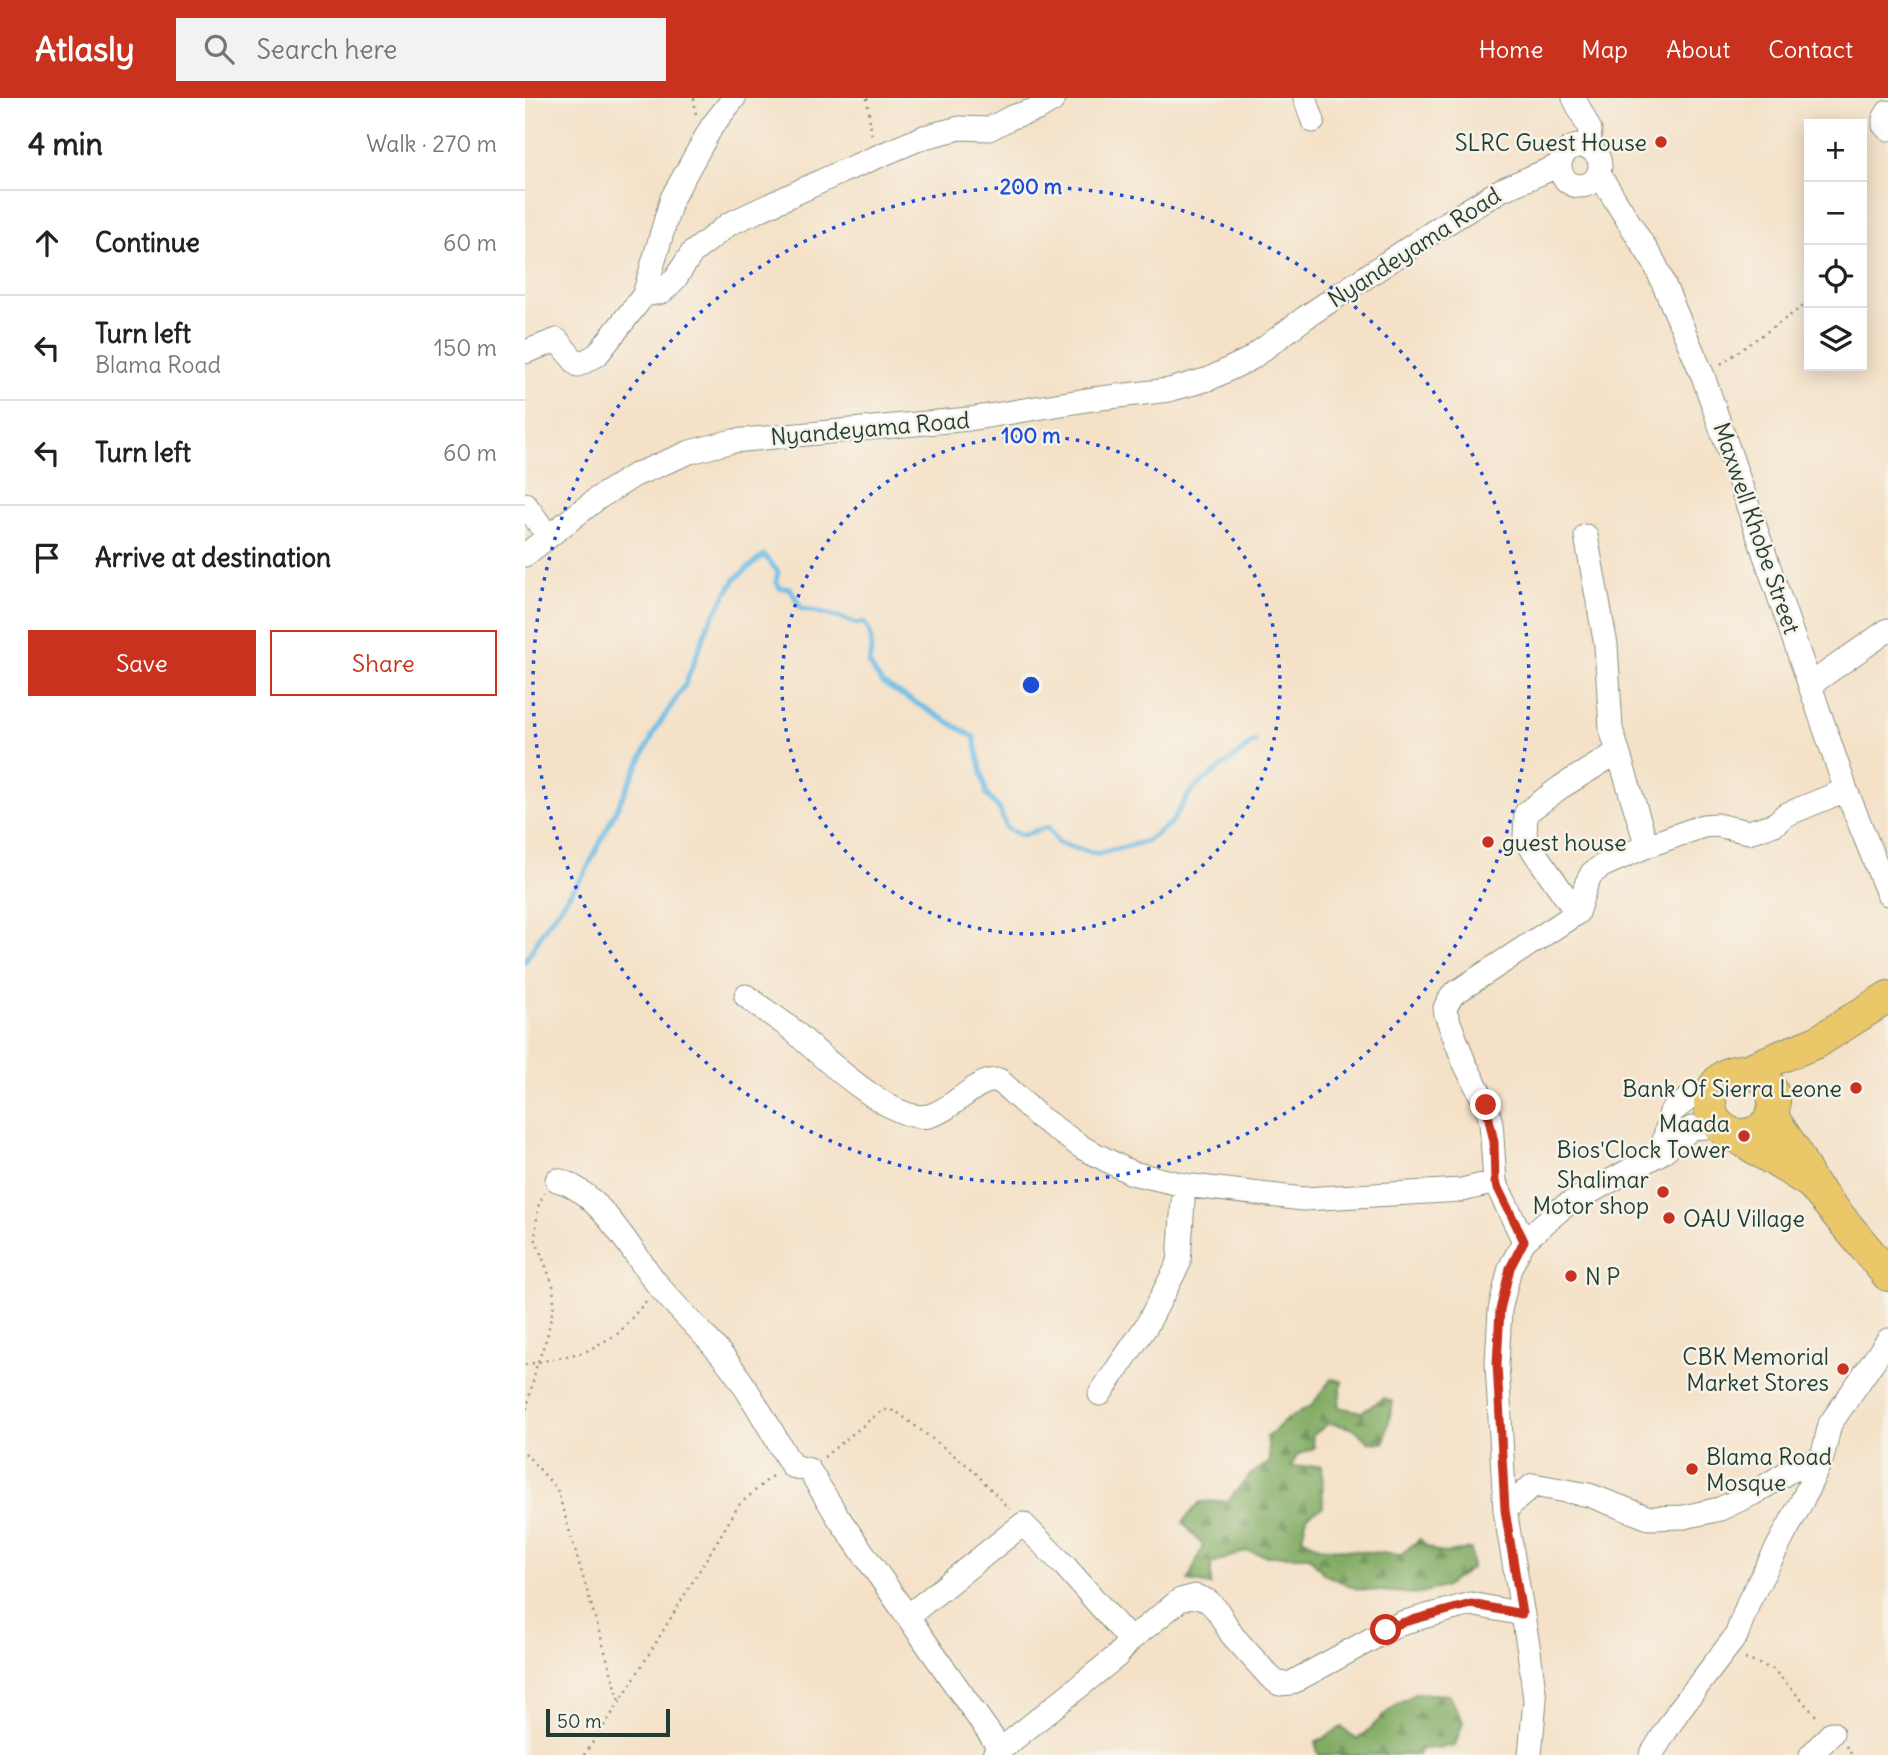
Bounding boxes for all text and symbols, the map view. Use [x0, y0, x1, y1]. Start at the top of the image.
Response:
search box [176, 18, 666, 81]
text: Atlasly [35, 28, 134, 70]
icon: search [200, 30, 238, 68]
text: Search here [256, 33, 397, 66]
text: Home [1479, 34, 1543, 64]
text: Map [1581, 34, 1628, 64]
text: About [1666, 34, 1730, 64]
text: Contact [1768, 34, 1853, 64]
map controls [1804, 119, 1867, 371]
button: + [1804, 119, 1867, 182]
text: 4 min [28, 125, 103, 163]
place label: SLRC Guest House [1455, 128, 1647, 157]
text: Walk · 270 m [366, 129, 497, 158]
marker: SLRC Guest House [1653, 134, 1669, 150]
text: 200 m [1000, 173, 1063, 200]
street label: Nyandeyama Road [1322, 180, 1506, 314]
button: − [1804, 182, 1867, 245]
icon: ahead [28, 224, 66, 262]
text: Continue [95, 226, 200, 259]
text: 60 m [443, 228, 497, 257]
button: locate [1804, 245, 1867, 308]
button: layers [1804, 308, 1867, 371]
text: Turn left [95, 317, 191, 350]
icon: left [28, 329, 66, 367]
text: 150 m [434, 333, 497, 362]
text: Blama Road [95, 350, 221, 379]
street label: Nyandeyama Road [769, 405, 971, 451]
street label: Maxwell Khobe Street [1707, 419, 1807, 638]
text: 100 m [1001, 422, 1061, 449]
icon: left [28, 434, 66, 472]
text: Turn left [95, 436, 191, 469]
text: 60 m [443, 438, 497, 467]
icon: arrive [28, 539, 66, 577]
text: Arrive at destination [95, 541, 331, 574]
button: Save [28, 630, 256, 696]
button: Share [270, 630, 497, 696]
centre of rings [1019, 673, 1043, 697]
place label: guest house [1502, 828, 1627, 857]
marker: guest house [1480, 834, 1496, 850]
place label: Bank Of Sierra Leone [1622, 1074, 1842, 1103]
marker: Bank Of Sierra Leone [1848, 1080, 1864, 1096]
route end [1470, 1089, 1501, 1120]
place label: Maada Bios'Clock Tower [1557, 1109, 1731, 1164]
marker: Maada Bios'Clock Tower [1736, 1128, 1752, 1144]
place label: Shalimar Motor shop [1532, 1165, 1650, 1220]
marker: Shalimar Motor shop [1655, 1184, 1671, 1200]
place label: OAU Village [1683, 1204, 1805, 1233]
marker: OAU Village [1661, 1210, 1677, 1226]
place label: N P [1585, 1262, 1620, 1291]
marker: N P [1563, 1268, 1579, 1284]
place label: CBK Memorial Market Stores [1682, 1342, 1829, 1397]
marker: CBK Memorial Market Stores [1835, 1361, 1851, 1377]
place label: Blama Road Mosque [1706, 1442, 1832, 1497]
marker: Blama Road Mosque [1684, 1461, 1700, 1477]
route start [1370, 1614, 1401, 1645]
scale bar [546, 1706, 670, 1738]
text: 50 m [557, 1709, 602, 1733]

